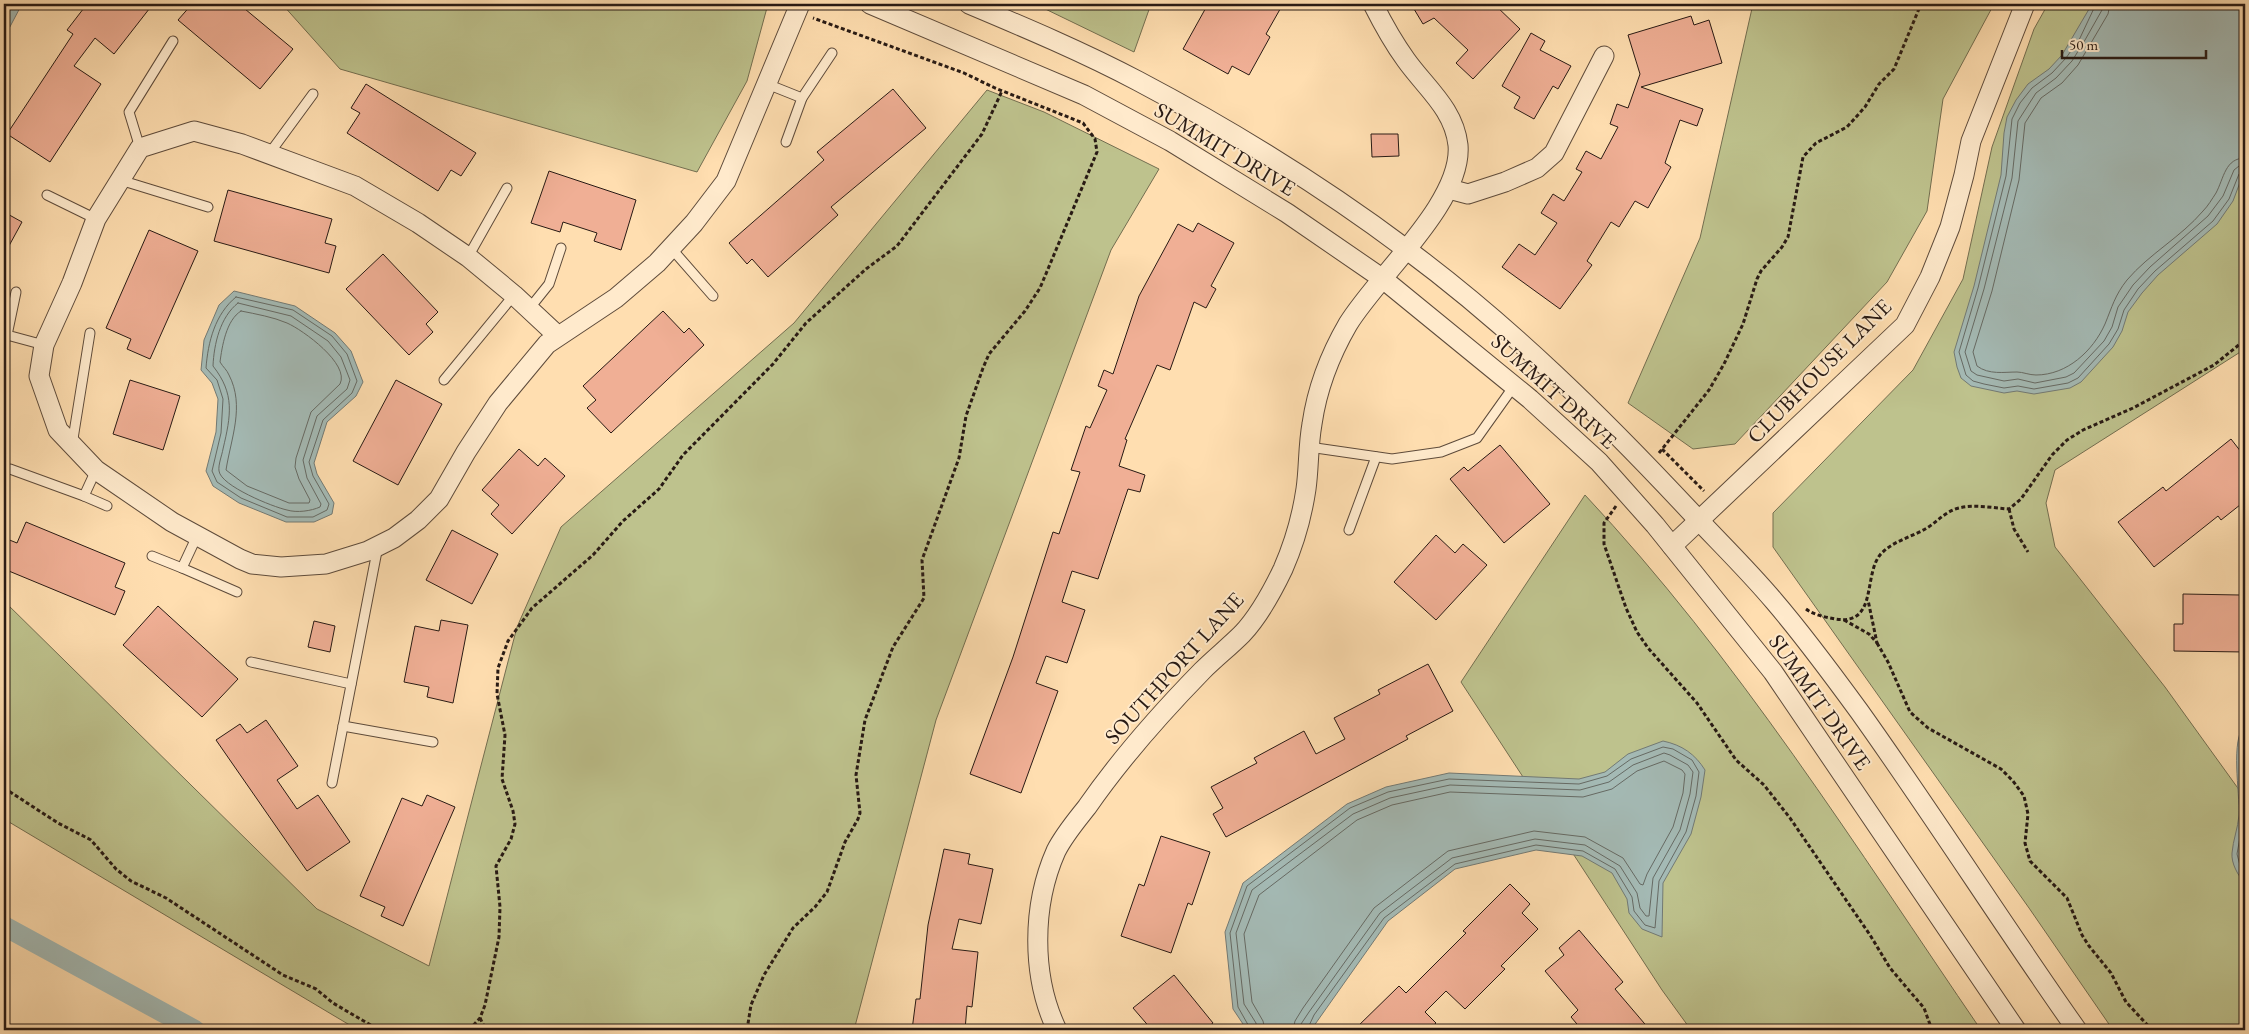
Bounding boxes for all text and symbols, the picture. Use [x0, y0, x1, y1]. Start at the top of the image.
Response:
scale bar [2062, 28, 2205, 60]
text: 50 m [2069, 35, 2098, 54]
street label: SUMMIT DRIVE [1149, 95, 1301, 203]
street label: CLUBHOUSE LANE [1740, 292, 1898, 450]
street label: SUMMIT DRIVE [1485, 327, 1623, 455]
street label: SOUTHPORT LANE [1098, 586, 1250, 750]
street label: SUMMIT DRIVE [1762, 628, 1878, 776]

